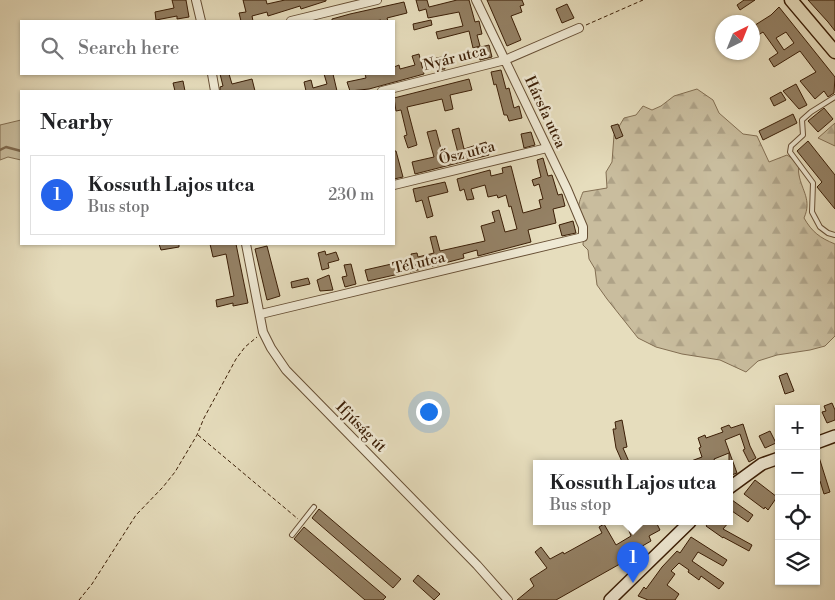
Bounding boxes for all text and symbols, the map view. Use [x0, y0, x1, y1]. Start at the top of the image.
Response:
north arrow [715, 15, 760, 60]
search box [20, 20, 395, 75]
icon: search [38, 34, 66, 62]
text: Search here [78, 36, 179, 60]
street label: Nyár utca [421, 41, 489, 75]
street label: Hársfa utca [520, 73, 570, 152]
text: Nearby [40, 110, 113, 136]
street label: Ősz utca [437, 136, 498, 169]
text: Kossuth Lajos utca [88, 173, 255, 197]
text: 1 [53, 185, 61, 205]
text: 230 m [328, 185, 374, 205]
text: Bus stop [88, 197, 150, 217]
street label: Tél utca [391, 248, 447, 278]
street label: Ifjúság út [332, 398, 391, 457]
your location [416, 399, 442, 425]
map controls [775, 405, 820, 585]
button: + [775, 405, 820, 450]
button: − [775, 450, 820, 495]
popup [533, 460, 733, 525]
text: Kossuth Lajos utca [550, 471, 716, 495]
text: Bus stop [550, 495, 611, 515]
button: locate [775, 495, 820, 540]
button: layers [775, 540, 820, 585]
pin: 1 [617, 542, 649, 583]

